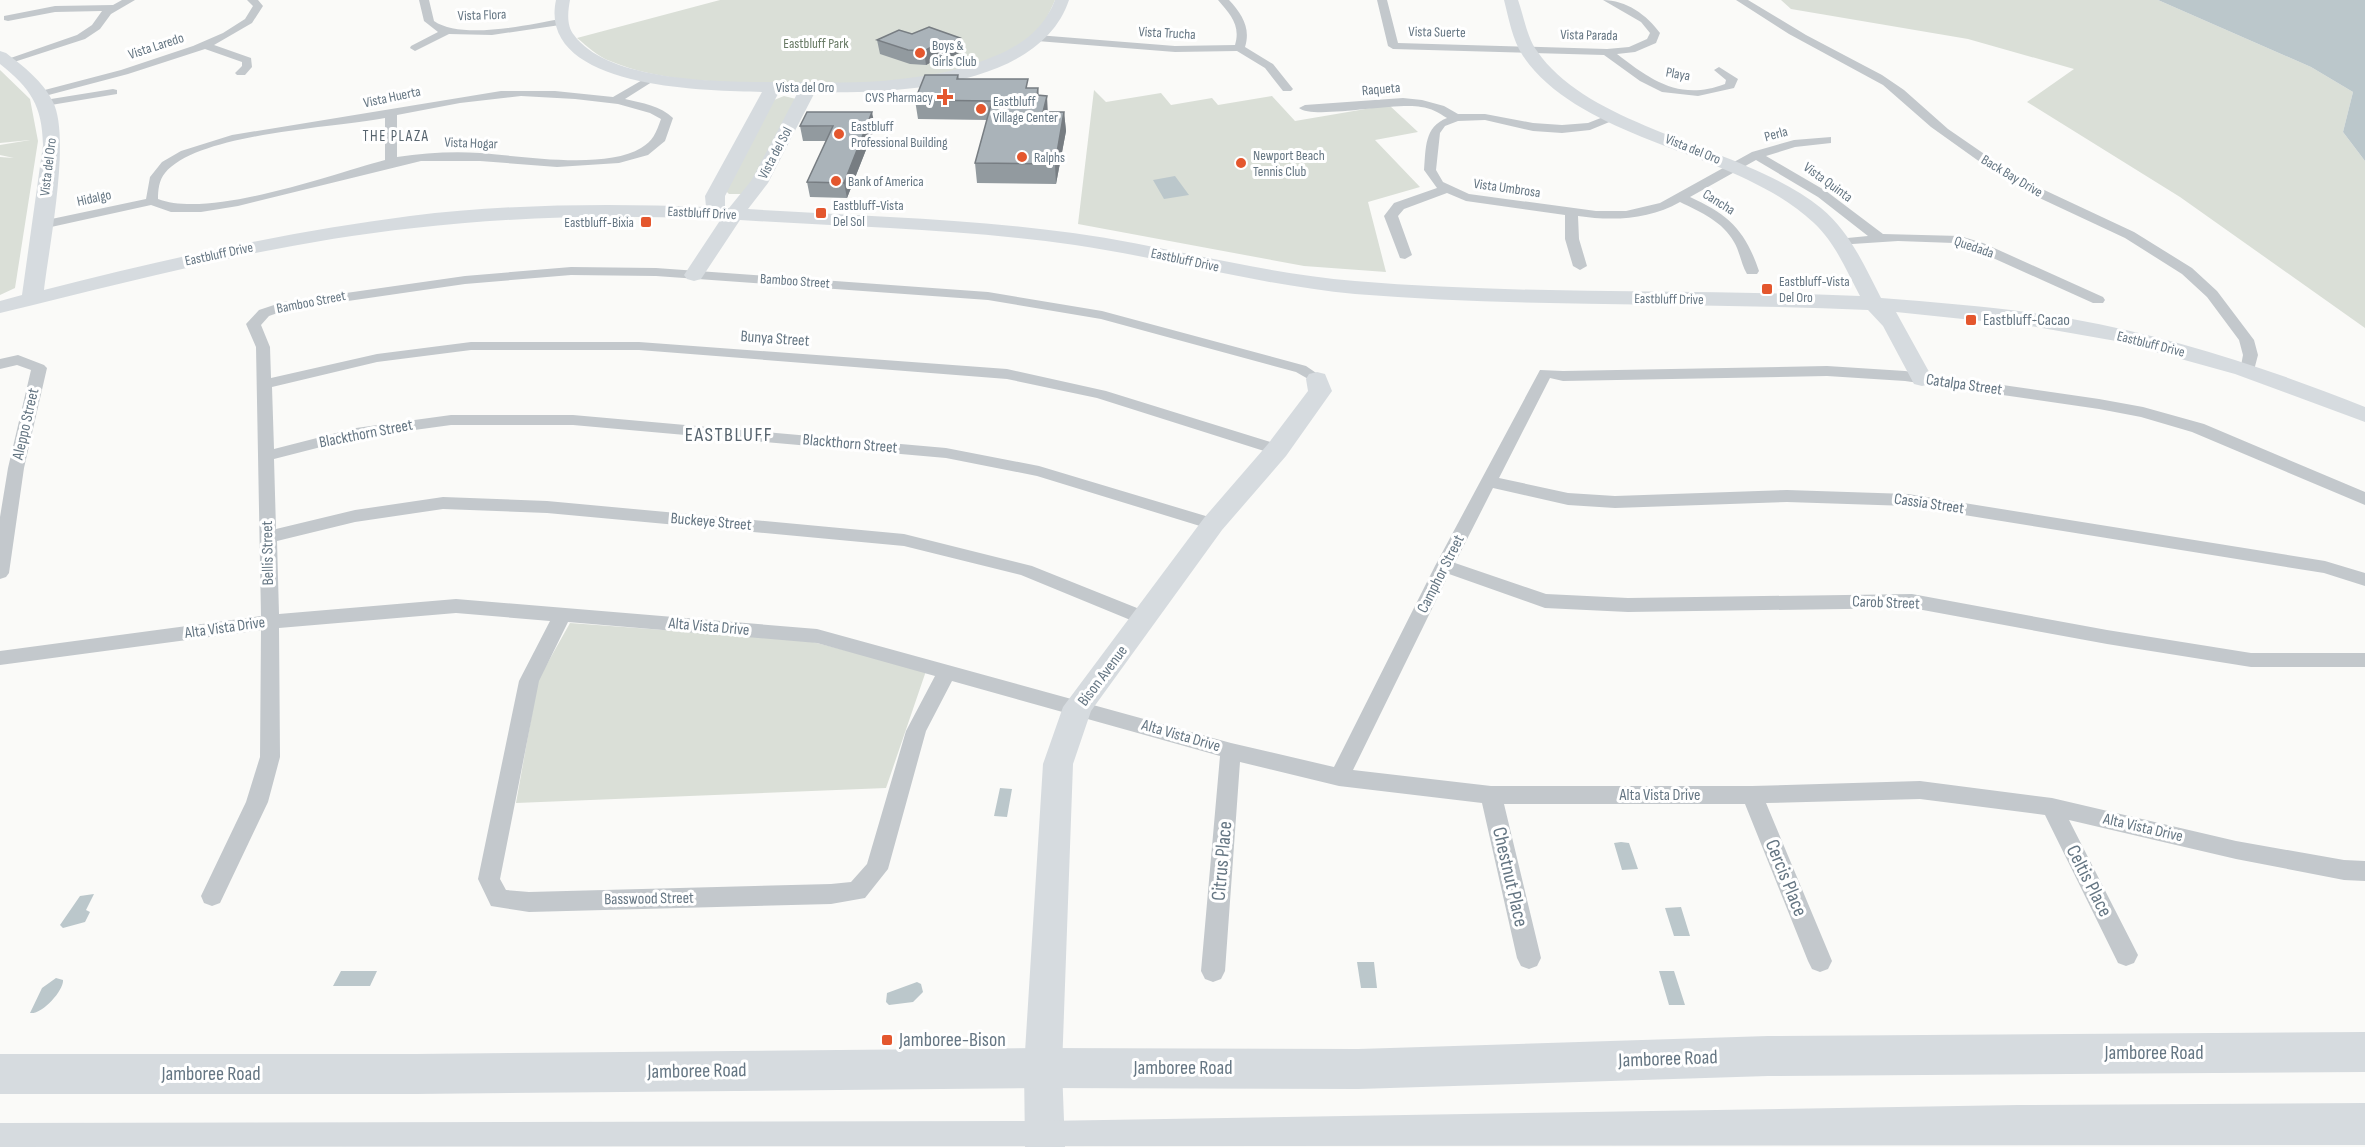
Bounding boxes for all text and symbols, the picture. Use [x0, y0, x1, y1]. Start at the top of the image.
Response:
street label: Vista Flora [457, 6, 507, 24]
street label: Vista Trucha [1138, 23, 1196, 43]
street label: Vista Suerte [1408, 23, 1466, 41]
street label: Vista Parada [1560, 26, 1618, 44]
street label: Vista Laredo [126, 29, 186, 63]
park label: Eastbluff Park [783, 35, 849, 52]
place label: Boys & Girls Club [932, 37, 977, 70]
marker: Boys & Girls Club [913, 46, 927, 60]
street label: Playa [1665, 64, 1691, 84]
street label: Vista del Oro [776, 79, 834, 96]
street label: Raqueta [1361, 79, 1401, 99]
street label: Vista Huerta [362, 83, 422, 111]
place label: CVS Pharmacy [865, 89, 934, 106]
marker: CVS Pharmacy [938, 90, 952, 104]
place label: Eastbluff Village Center [993, 93, 1058, 126]
marker: Eastbluff Village Center [974, 102, 988, 116]
place label: Eastbluff Professional Building [851, 118, 948, 151]
street label: Perla [1762, 123, 1790, 145]
street label: Vista del Sol [754, 124, 796, 182]
district label: THE PLAZA [362, 127, 430, 146]
marker: Eastbluff Professional Building [832, 127, 846, 141]
street label: Vista del Oro [1663, 130, 1723, 168]
street label: Vista Hogar [444, 134, 498, 152]
street label: Vista del Oro [36, 137, 60, 197]
place label: Newport Beach Tennis Club [1253, 147, 1325, 180]
place label: Ralphs [1034, 149, 1065, 166]
marker: Ralphs [1015, 150, 1029, 164]
street label: Back Bay Drive [1978, 151, 2046, 201]
marker: Newport Beach Tennis Club [1234, 156, 1248, 170]
street label: Vista Quinta [1800, 158, 1856, 206]
place label: Bank of America [848, 173, 924, 190]
marker: Bank of America [829, 174, 843, 188]
street label: Vista Umbrosa [1472, 175, 1542, 201]
street label: Hidalgo [75, 186, 113, 210]
street label: Cancha [1700, 186, 1738, 218]
place label: Eastbluff-Vista Del Sol [833, 197, 904, 230]
street label: Eastbluff Drive [667, 203, 737, 223]
marker: Eastbluff-Vista Del Sol [814, 206, 828, 220]
place label: Eastbluff-Bixia [564, 214, 634, 231]
marker: Eastbluff-Bixia [639, 215, 653, 229]
street label: Quedada [1952, 232, 1996, 262]
street label: Eastbluff Drive [183, 238, 255, 270]
street label: Eastbluff Drive [1149, 244, 1221, 276]
street label: Bamboo Street [760, 270, 830, 292]
place label: Eastbluff-Vista Del Oro [1779, 273, 1850, 306]
marker: Eastbluff-Vista Del Oro [1760, 282, 1774, 296]
street label: Bamboo Street [275, 287, 347, 317]
street label: Eastbluff Drive [1634, 290, 1704, 308]
place label: Eastbluff-Cacao [1983, 311, 2070, 330]
marker: Eastbluff-Cacao [1964, 313, 1978, 327]
street label: Bunya Street [740, 327, 810, 351]
street label: Eastbluff Drive [2115, 327, 2187, 361]
street label: Catalpa Street [1925, 370, 2003, 400]
street label: Aleppo Street [8, 386, 43, 463]
street label: Blackthorn Street [318, 416, 415, 452]
district label: EASTBLUFF [685, 423, 773, 447]
street label: Blackthorn Street [802, 430, 898, 458]
street label: Cassia Street [1893, 490, 1965, 518]
street label: Buckeye Street [670, 509, 752, 535]
street label: Bellis Street [258, 520, 278, 586]
street label: Camphor Street [1413, 532, 1469, 616]
street label: Carob Street [1852, 592, 1920, 614]
street label: Alta Vista Drive [183, 613, 266, 643]
street label: Alta Vista Drive [667, 614, 750, 640]
street label: Bison Avenue [1074, 642, 1132, 710]
street label: Alta Vista Drive [1139, 715, 1223, 756]
street label: Alta Vista Drive [1619, 786, 1700, 805]
street label: Alta Vista Drive [2100, 809, 2185, 846]
street label: Citrus Place [1207, 820, 1237, 902]
street label: Chestnut Place [1487, 825, 1533, 929]
street label: Cercis Place [1760, 836, 1812, 920]
street label: Celtis Place [2061, 841, 2117, 921]
street label: Basswood Street [604, 889, 694, 909]
place label: Jamboree-Bison [898, 1028, 1006, 1052]
marker: Jamboree-Bison [880, 1033, 894, 1047]
street label: Jamboree Road [2103, 1041, 2204, 1065]
street label: Jamboree Road [1617, 1045, 1718, 1073]
street label: Jamboree Road [1132, 1056, 1233, 1080]
street label: Jamboree Road [646, 1058, 747, 1084]
street label: Jamboree Road [160, 1062, 261, 1086]

